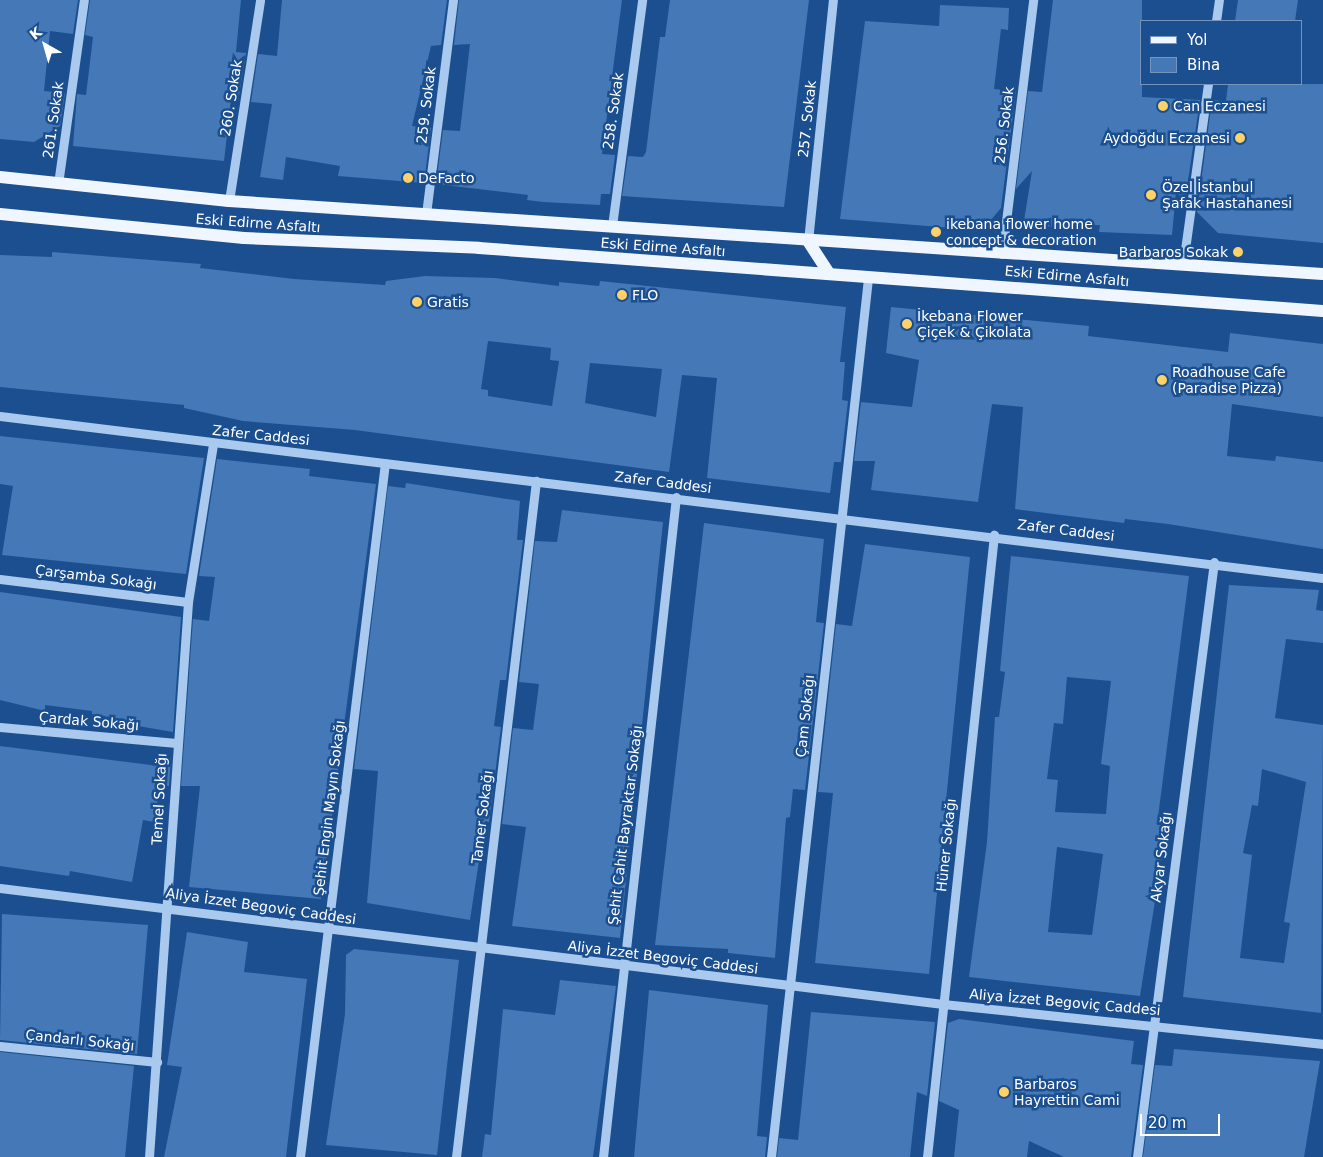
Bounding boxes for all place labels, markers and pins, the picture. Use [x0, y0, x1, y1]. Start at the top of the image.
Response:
place label: Can Eczanesi [1173, 98, 1266, 114]
marker: Can Eczanesi [1157, 100, 1169, 112]
place label: Aydoğdu Eczanesi [1103, 130, 1230, 146]
marker: Aydoğdu Eczanesi [1234, 132, 1246, 144]
place label: DeFacto [418, 170, 474, 186]
marker: DeFacto [402, 172, 414, 184]
place label: Özel İstanbul Şafak Hastahanesi [1162, 179, 1292, 212]
marker: Özel İstanbul Şafak Hastahanesi [1144, 188, 1158, 202]
place label: ikebana flower home concept & decoration [946, 216, 1097, 248]
marker: ikebana flower home concept & decoration [930, 226, 942, 238]
place label: Barbaros Sokak [1119, 244, 1228, 260]
marker: Barbaros Sokak [1232, 246, 1244, 258]
place label: FLO [632, 287, 658, 303]
marker: FLO [616, 289, 628, 301]
place label: Gratis [427, 294, 469, 310]
marker: Gratis [411, 296, 423, 308]
place label: İkebana Flower Çiçek & Çikolata [917, 308, 1031, 341]
marker: İkebana Flower Çiçek & Çikolata [901, 318, 913, 330]
place label: Roadhouse Cafe (Paradise Pizza) [1172, 364, 1286, 397]
marker: Roadhouse Cafe (Paradise Pizza) [1156, 374, 1168, 386]
place label: Barbaros Hayrettin Cami [1014, 1076, 1120, 1108]
marker: Barbaros Hayrettin Cami [998, 1086, 1010, 1098]

